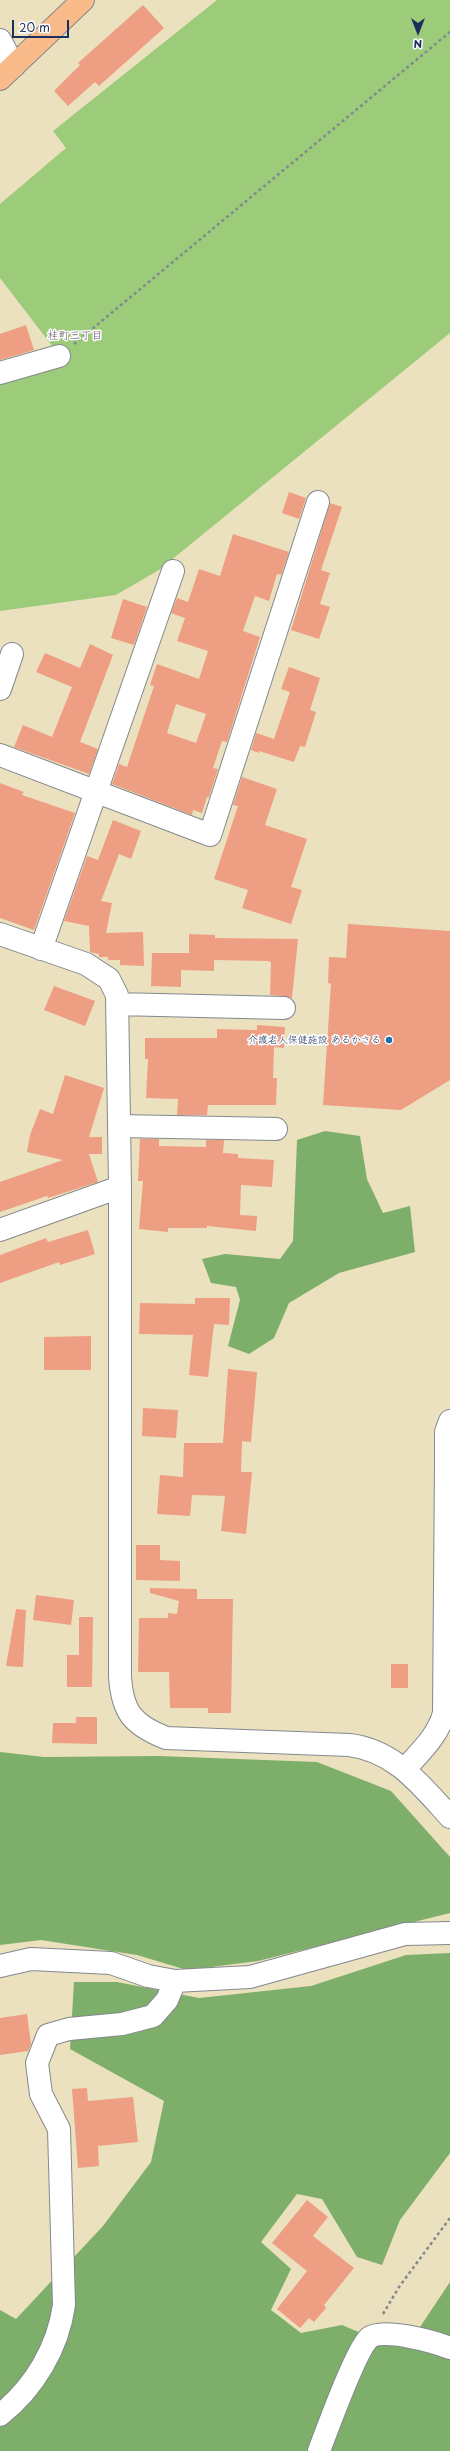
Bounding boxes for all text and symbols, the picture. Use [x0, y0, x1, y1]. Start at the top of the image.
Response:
scale bar [14, 12, 71, 38]
north arrow [398, 12, 438, 52]
text: 20 m [19, 18, 50, 36]
text: N [414, 36, 422, 53]
district label: 桂町三丁目 [48, 329, 102, 343]
place label: 介護老人保健施設 あるかさる [248, 1034, 381, 1046]
marker: 介護老人保健施設 あるかさる [384, 1035, 394, 1045]

